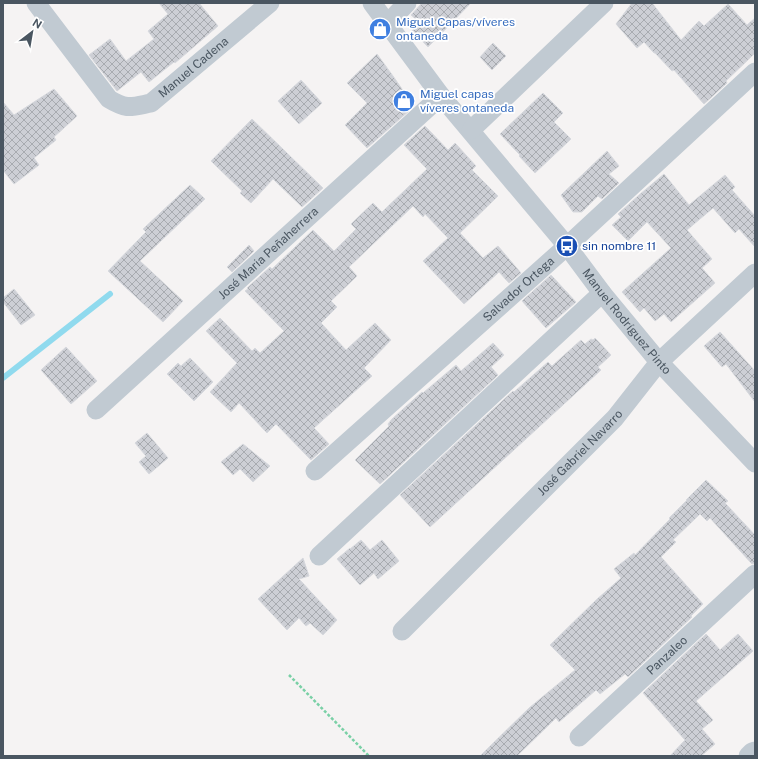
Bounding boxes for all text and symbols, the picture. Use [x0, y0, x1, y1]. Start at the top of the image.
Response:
north arrow [12, 12, 52, 52]
place label: Miguel Capas/víveres ontaneda [396, 15, 515, 43]
text: N [30, 16, 44, 31]
shop icon: Miguel Capas/víveres ontaneda [367, 16, 393, 42]
street label: Manuel Cadena [156, 34, 231, 101]
place label: Miguel capas víveres ontaneda [420, 87, 514, 115]
shop icon: Miguel capas víveres ontaneda [391, 88, 417, 114]
street label: José Maria Peñaherrera [215, 204, 321, 302]
bus stop icon: sin nombre 11 [554, 233, 580, 259]
place label: sin nombre 11 [582, 239, 656, 253]
street label: Salvador Ortega [480, 254, 557, 325]
street label: Manuel Rodríguez Pinto [579, 266, 674, 377]
street label: José Gabriel Navarro [535, 407, 626, 498]
street label: Panzaleo [644, 633, 690, 678]

